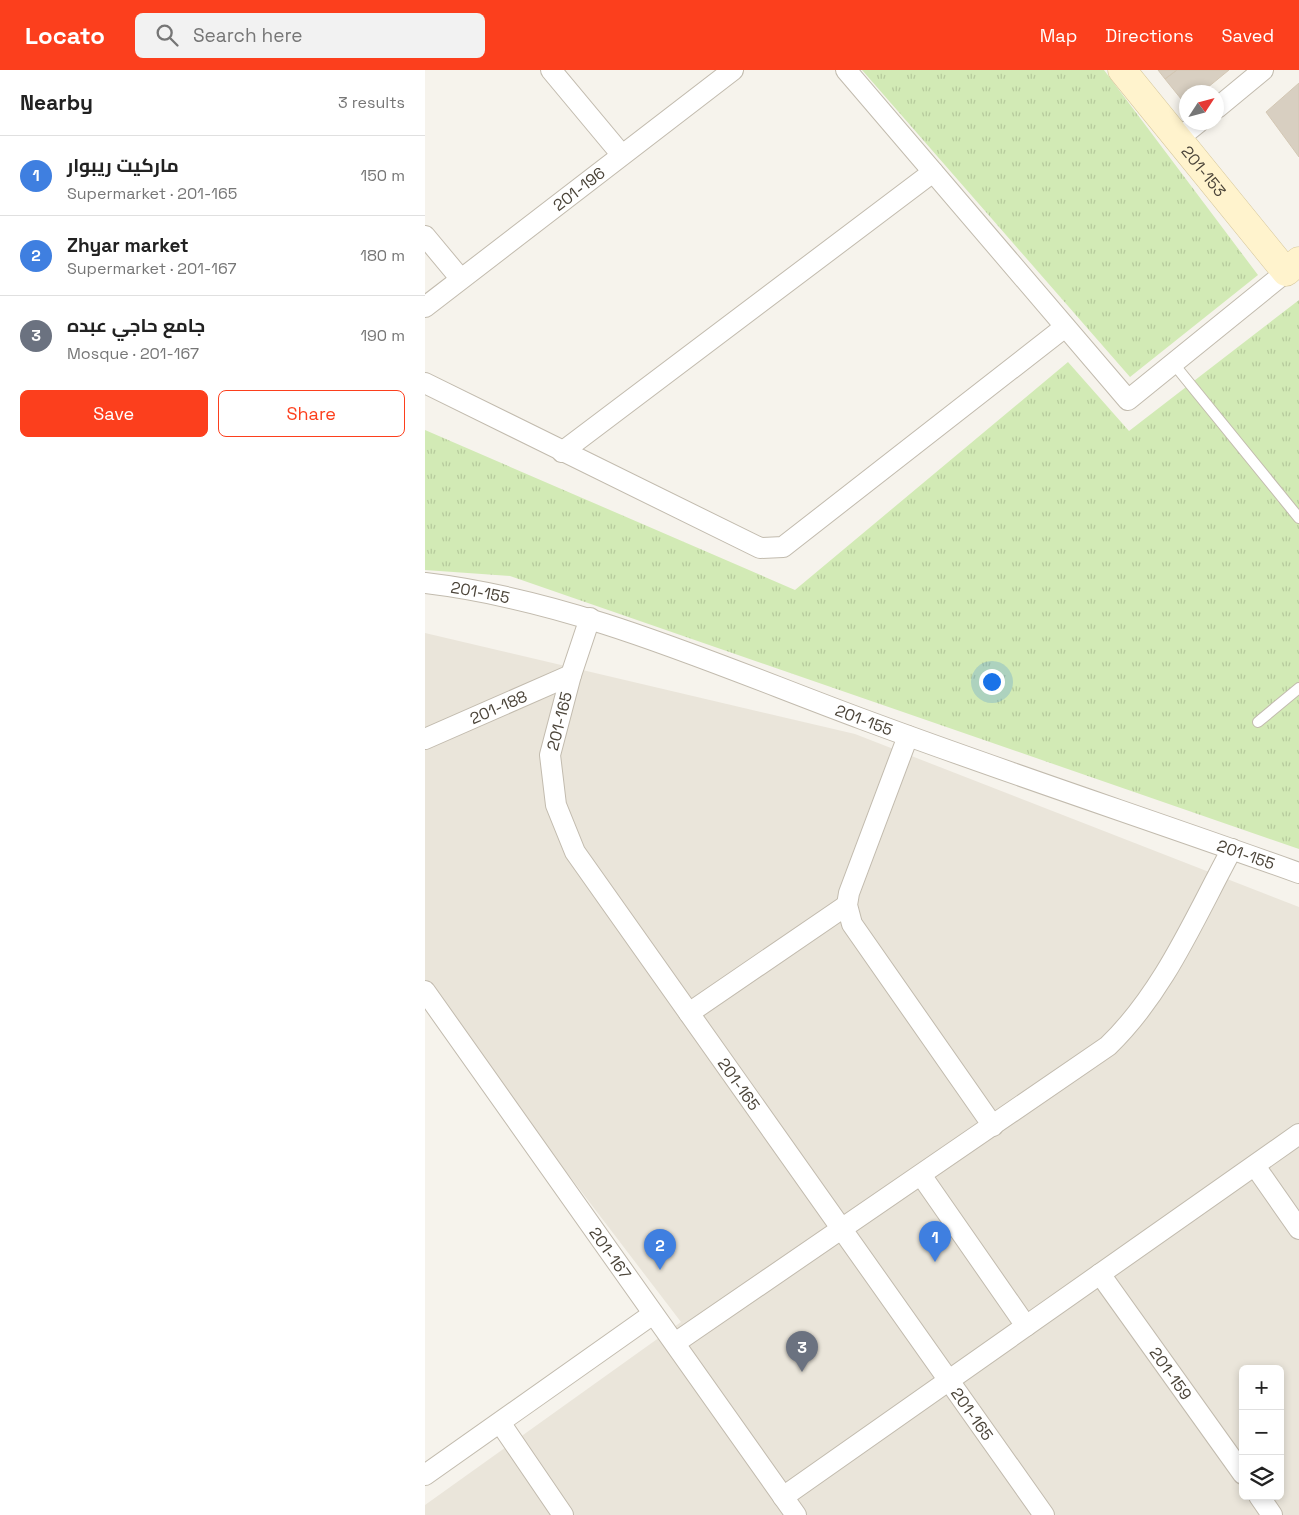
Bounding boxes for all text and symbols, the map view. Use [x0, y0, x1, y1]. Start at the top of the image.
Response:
search box [135, 13, 485, 58]
text: Locato [25, 20, 105, 51]
icon: search [153, 21, 181, 49]
text: Search here [193, 23, 302, 48]
text: Map [1040, 24, 1077, 47]
text: Directions [1105, 24, 1194, 47]
text: Saved [1222, 24, 1274, 47]
north arrow [1179, 85, 1224, 130]
text: Nearby [20, 89, 93, 116]
text: 3 results [338, 92, 405, 113]
street label: 201-153 [1177, 141, 1231, 201]
text: ماركيت ريبوار [67, 153, 179, 178]
street label: 201-196 [549, 162, 609, 216]
text: 1 [32, 165, 40, 186]
text: 150 m [361, 165, 405, 186]
text: Supermarket · 201-165 [67, 183, 237, 204]
text: Zhyar market [67, 233, 189, 258]
text: 2 [31, 245, 41, 266]
text: 180 m [360, 245, 405, 266]
text: Supermarket · 201-167 [67, 258, 236, 279]
text: جامع حاجي عبده [67, 313, 205, 338]
text: 3 [31, 325, 41, 346]
text: 190 m [360, 325, 405, 346]
text: Mosque · 201-167 [67, 343, 199, 364]
button: Save [20, 390, 208, 437]
button: Share [218, 390, 405, 437]
street label: 201-155 [449, 577, 512, 608]
your location [979, 669, 1005, 695]
street label: 201-188 [467, 686, 530, 729]
street label: 201-165 [542, 690, 577, 753]
street label: 201-155 [832, 700, 895, 740]
street label: 201-155 [1214, 835, 1278, 875]
street label: 201-165 [713, 1054, 765, 1115]
pin: 1 [919, 1221, 951, 1262]
street label: 201-167 [584, 1223, 636, 1283]
pin: 2 [644, 1229, 676, 1270]
pin: 3 [786, 1331, 818, 1372]
street label: 201-159 [1145, 1343, 1197, 1404]
map controls [1239, 1365, 1284, 1500]
button: + [1239, 1365, 1284, 1410]
street label: 201-165 [946, 1384, 998, 1445]
button: − [1239, 1410, 1284, 1455]
button: layers [1239, 1455, 1284, 1500]

